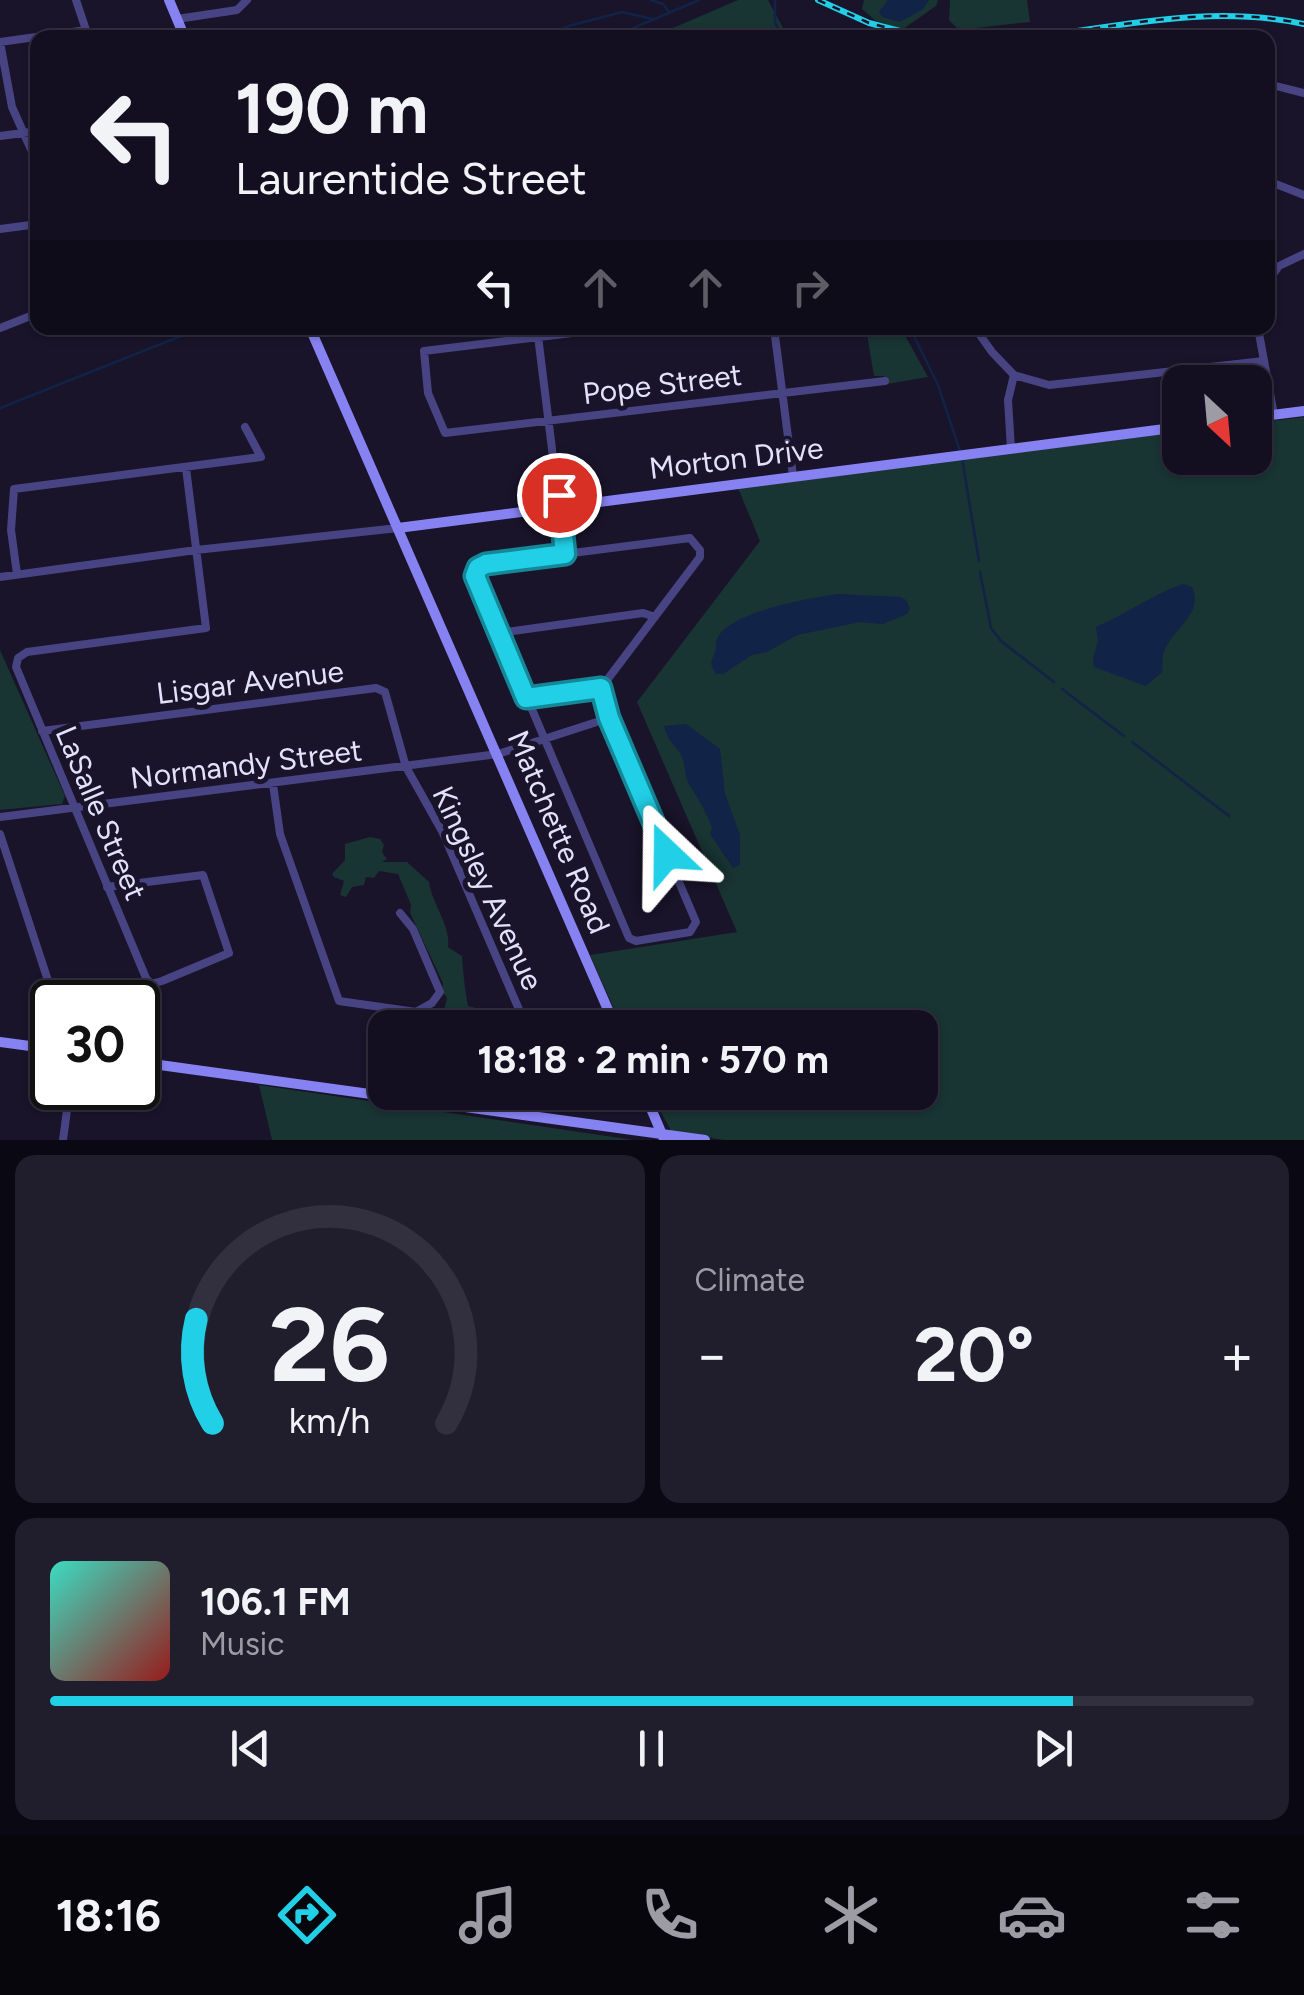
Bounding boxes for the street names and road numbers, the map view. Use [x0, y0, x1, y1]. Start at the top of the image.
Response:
street label: Pope Street [580, 356, 744, 412]
street label: Morton Drive [647, 429, 825, 487]
street label: Lisgar Avenue [154, 652, 346, 712]
street label: LaSalle Street [48, 720, 154, 906]
street label: Matchette Road [500, 725, 618, 939]
street label: Normandy Street [128, 731, 364, 797]
street label: Kingsley Avenue [425, 780, 551, 996]

